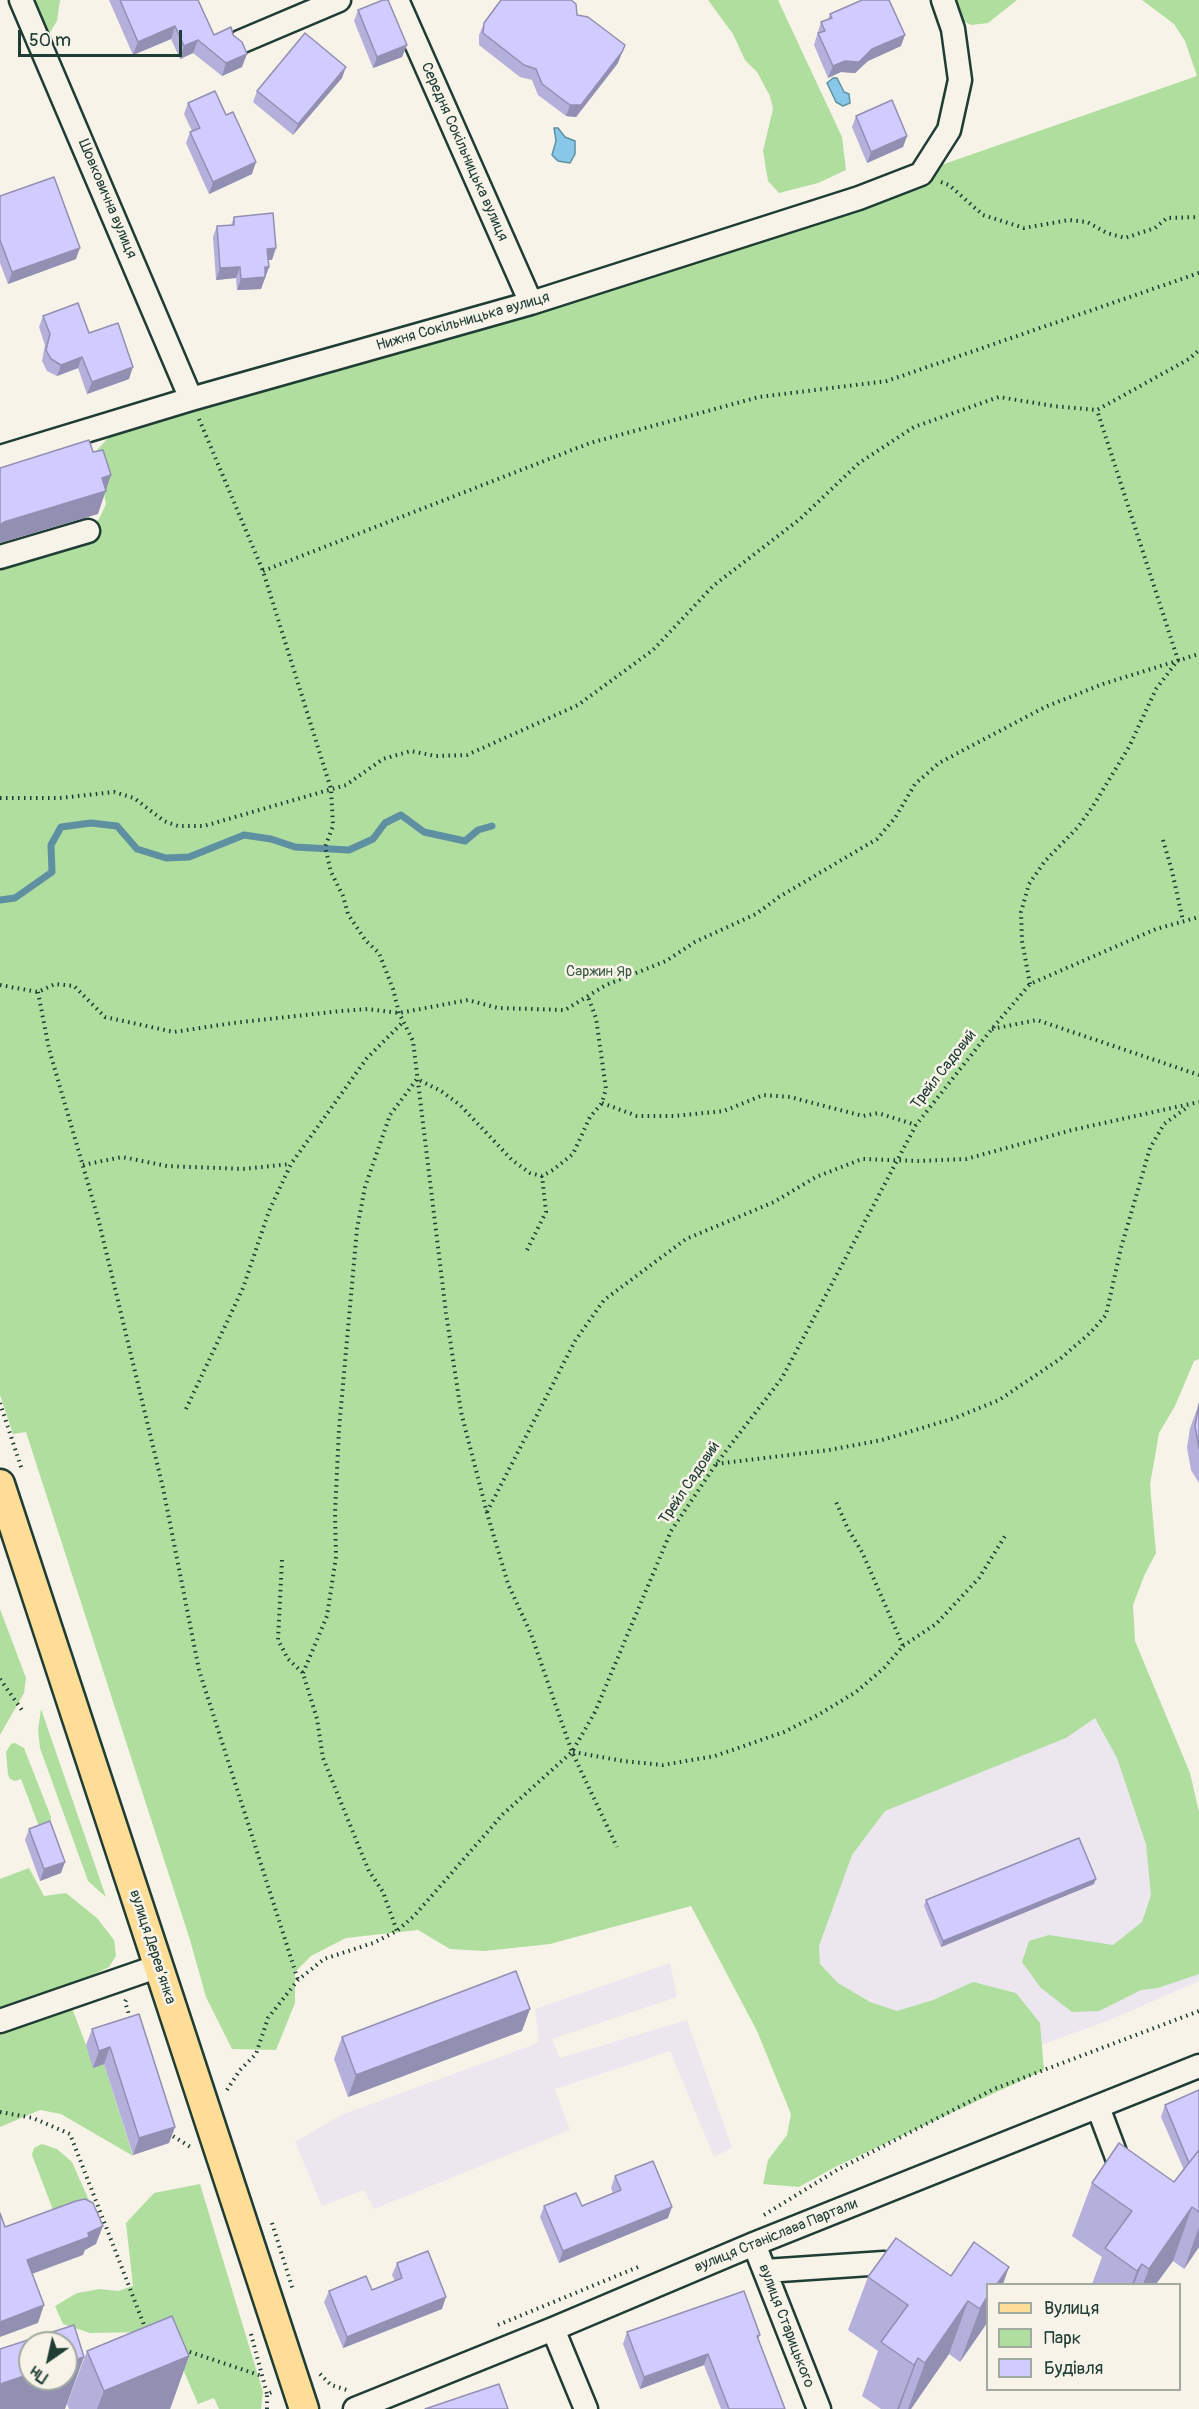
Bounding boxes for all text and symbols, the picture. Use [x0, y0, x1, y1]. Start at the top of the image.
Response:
scale bar [21, 18, 184, 56]
text: 50 m [29, 29, 71, 52]
street label: Середня Сокільницька вулиця [416, 60, 512, 244]
street label: Шовковична вулиця [74, 137, 140, 261]
street label: Нижня Сокільницька вулиця [374, 289, 552, 355]
park label: Саржин Яр [566, 963, 632, 981]
street label: Трейл Садовий [907, 1027, 981, 1113]
street label: Трейл Садовий [656, 1438, 724, 1528]
street label: вулиця Дерев’янка [125, 1888, 179, 2006]
street label: вулиця Станіслава Партали [692, 2195, 860, 2277]
street label: вулиця Старицького [754, 2262, 818, 2390]
legend [986, 2283, 1181, 2391]
text: Вулиця [1044, 2297, 1099, 2320]
text: Парк [1044, 2327, 1081, 2350]
north arrow [18, 2331, 78, 2391]
text: Будівля [1044, 2357, 1103, 2380]
text: Пн [26, 2361, 52, 2387]

